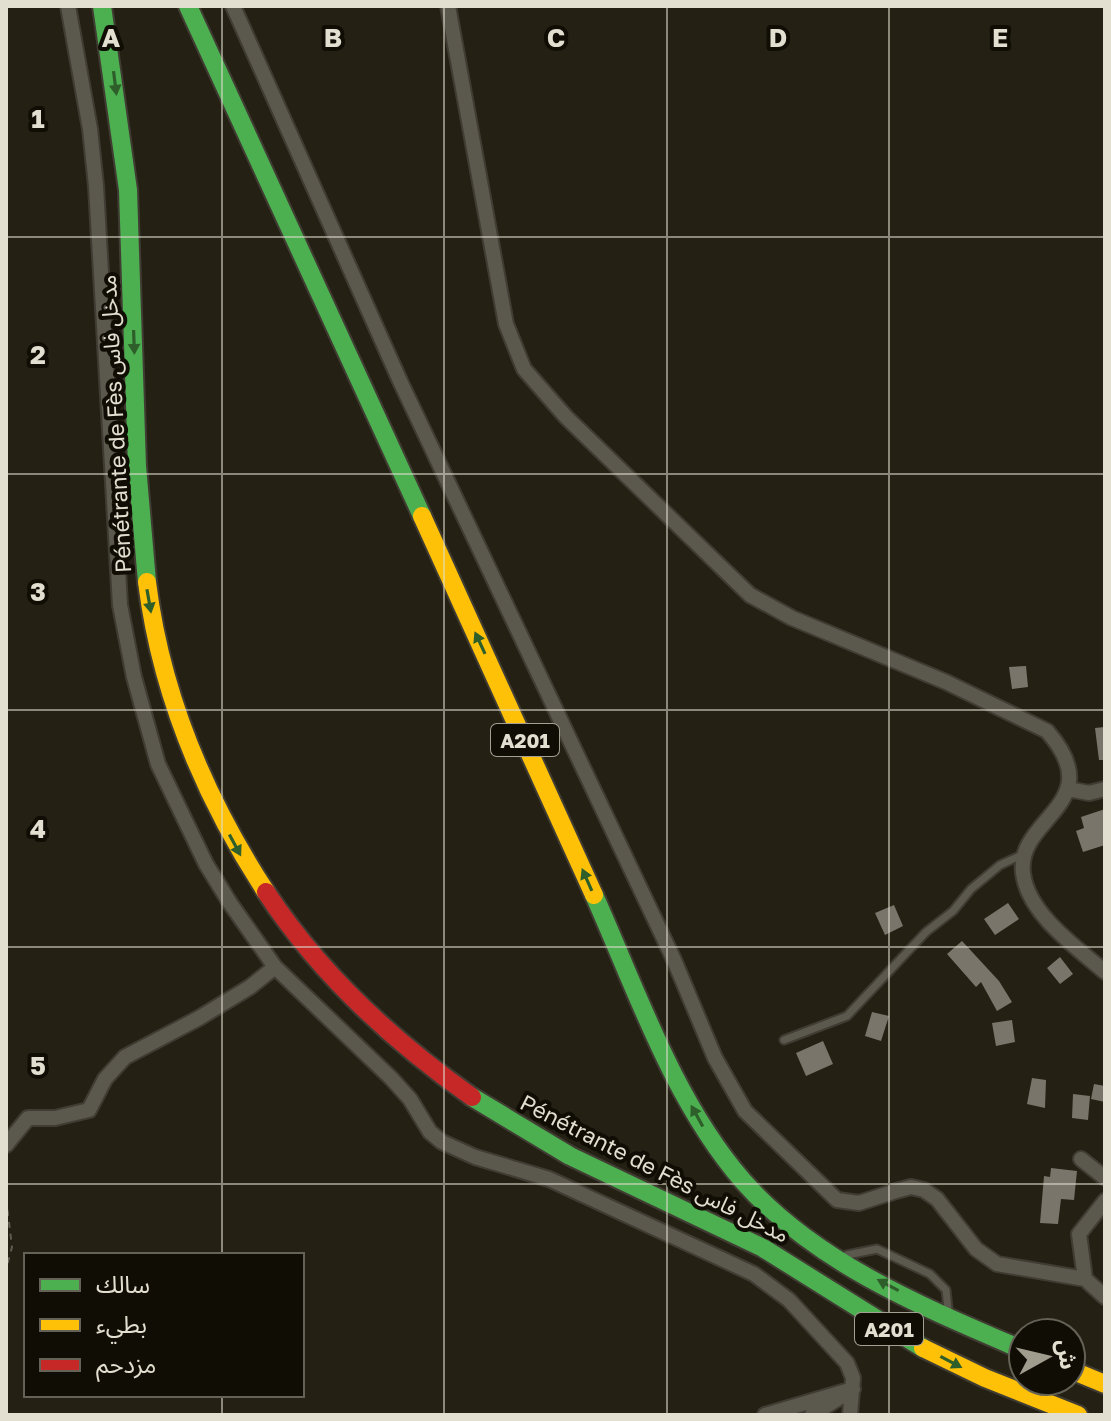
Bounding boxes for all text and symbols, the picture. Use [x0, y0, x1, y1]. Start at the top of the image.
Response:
text: A [102, 22, 121, 53]
text: B [324, 22, 342, 53]
text: C [547, 22, 565, 53]
text: D [769, 22, 787, 53]
text: E [992, 22, 1008, 53]
one-way arrow [109, 71, 122, 96]
text: 1 [31, 103, 45, 134]
street label: Pénétrante de Fès مدخل فاس [94, 274, 136, 574]
one-way arrow [128, 330, 141, 355]
text: 2 [30, 339, 46, 370]
text: 3 [30, 576, 46, 607]
one-way arrow [144, 589, 156, 614]
one-way arrow [473, 631, 487, 655]
road number: A201 [491, 724, 559, 756]
text: 4 [30, 813, 46, 844]
one-way arrow [228, 834, 241, 857]
one-way arrow [580, 868, 593, 892]
text: 5 [30, 1050, 46, 1081]
street label: Pénétrante de Fès مدخل فاس [516, 1088, 794, 1248]
one-way arrow [690, 1104, 703, 1127]
legend [24, 1253, 304, 1397]
text: سالك [96, 1269, 150, 1298]
one-way arrow [877, 1278, 900, 1291]
text: بطيء [96, 1309, 147, 1344]
road number: A201 [855, 1313, 923, 1345]
north arrow [1007, 1317, 1087, 1397]
text: ش [1052, 1337, 1083, 1371]
text: مزدحم [96, 1349, 156, 1382]
one-way arrow [940, 1355, 962, 1369]

